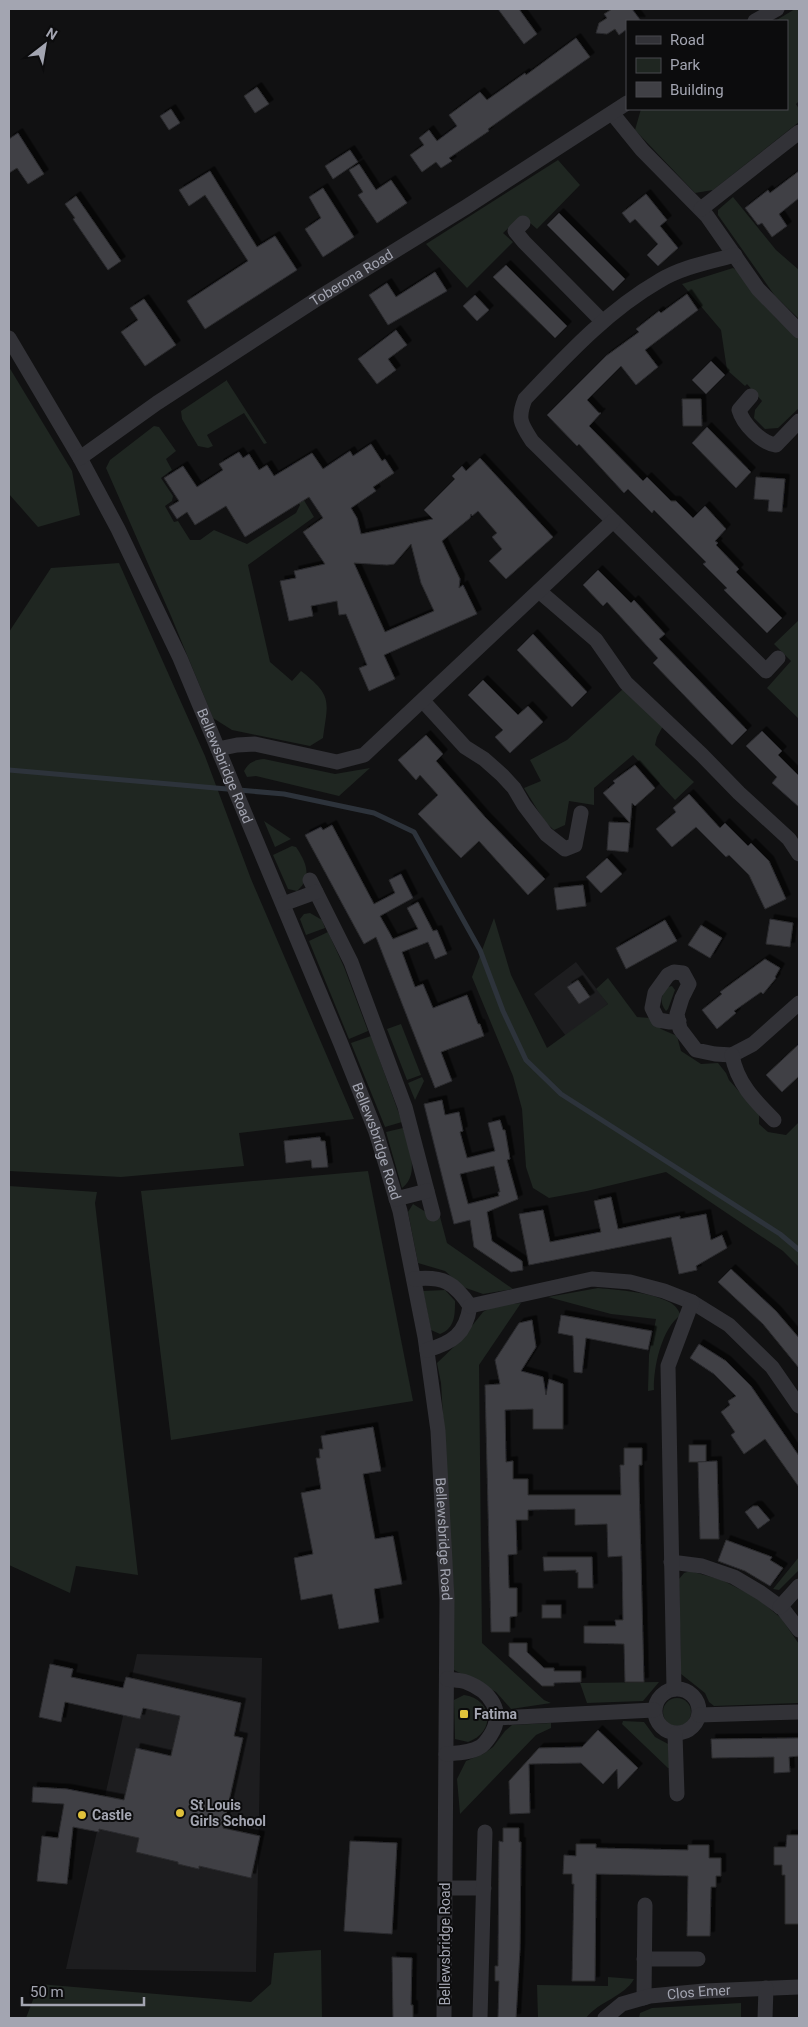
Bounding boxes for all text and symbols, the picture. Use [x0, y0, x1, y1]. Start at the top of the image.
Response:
north arrow [20, 20, 70, 70]
legend [626, 20, 788, 110]
text: N [43, 24, 60, 43]
text: Road [670, 31, 704, 49]
text: Park [670, 56, 701, 74]
text: Building [670, 81, 724, 99]
street label: Toberona Road [307, 246, 396, 309]
street label: Bellewsbridge Road [194, 706, 256, 826]
street label: Bellewsbridge Road [349, 1080, 404, 1202]
street label: Bellewsbridge Road [433, 1477, 455, 1601]
place label: Fatima [474, 1706, 518, 1722]
marker: Fatima [458, 1708, 470, 1720]
place label: St Louis Girls School [190, 1797, 266, 1829]
place label: Castle [92, 1807, 132, 1823]
marker: St Louis Girls School [174, 1807, 186, 1819]
marker: Castle [76, 1809, 88, 1821]
street label: Bellewsbridge Road [437, 1883, 453, 2005]
scale bar [22, 1974, 145, 2006]
street label: Clos Emer [666, 1982, 731, 2002]
text: 50 m [30, 1983, 64, 2001]

